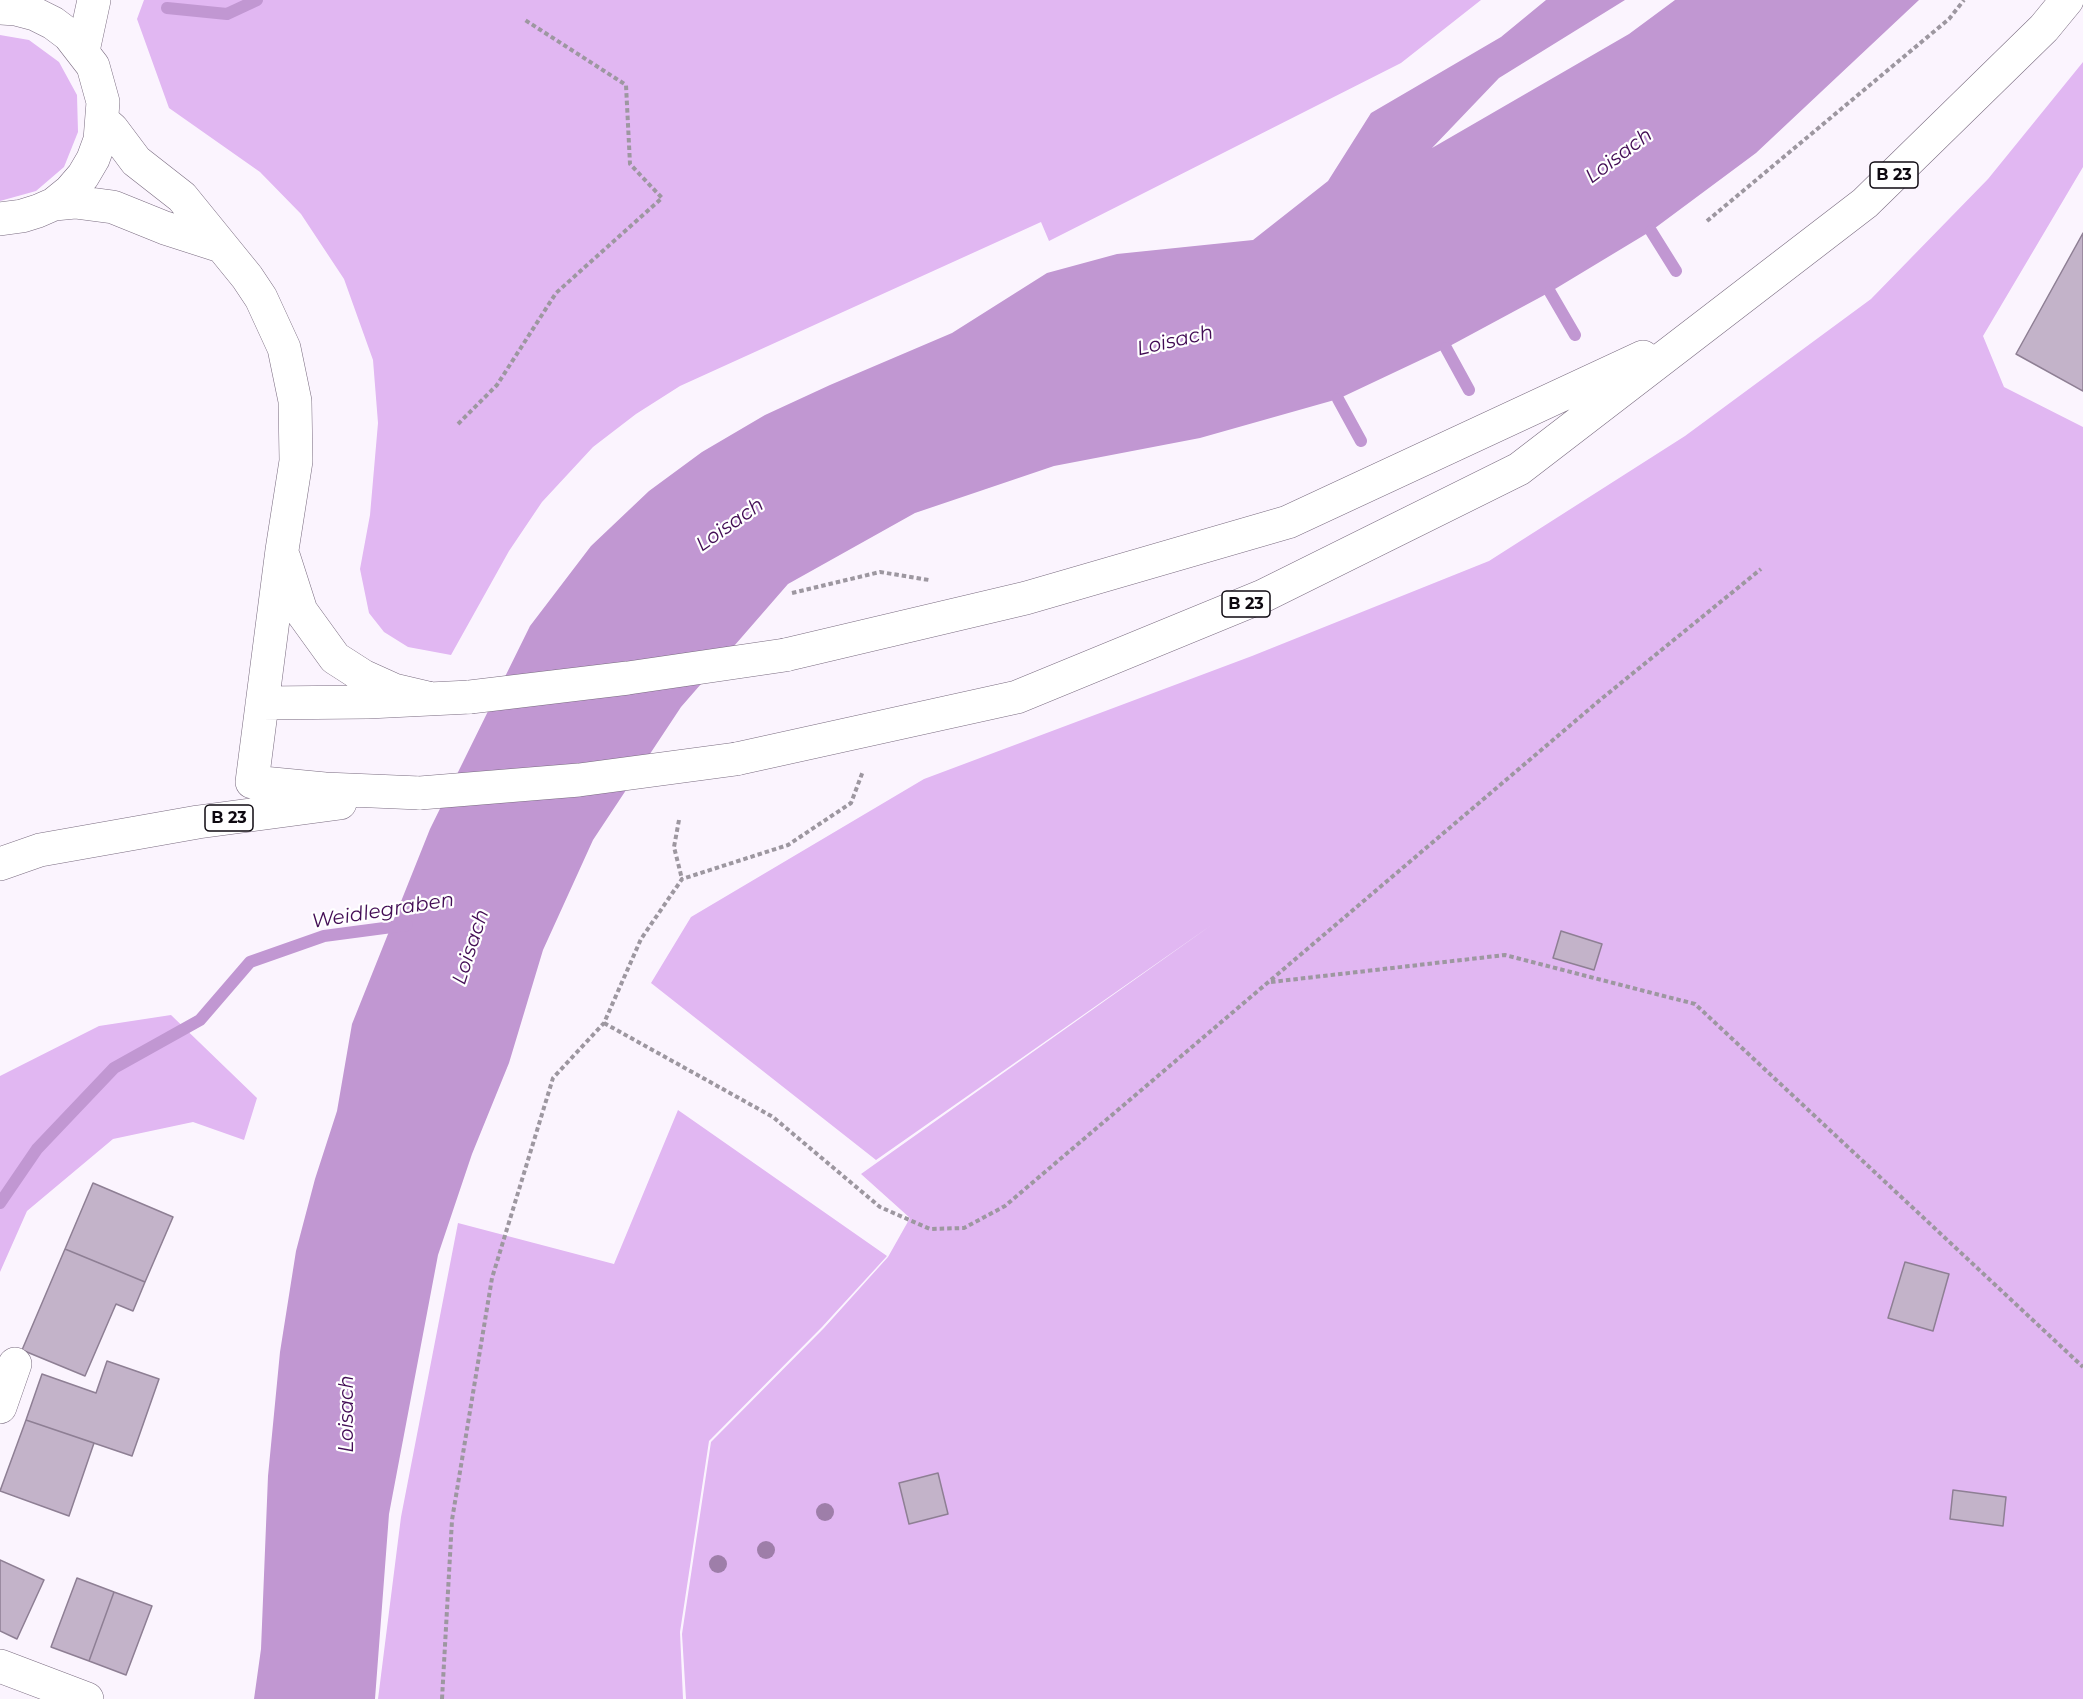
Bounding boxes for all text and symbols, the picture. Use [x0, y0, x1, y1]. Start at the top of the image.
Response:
water label: Loisach [1581, 123, 1657, 189]
road number: B 23 [1870, 162, 1918, 188]
water label: Loisach [1135, 321, 1215, 361]
water label: Loisach [691, 493, 769, 557]
road number: B 23 [1222, 591, 1270, 617]
road number: B 23 [205, 805, 253, 831]
water label: Weidlegraben [310, 888, 456, 934]
water label: Loisach [448, 906, 494, 988]
water label: Loisach [335, 1375, 359, 1453]

